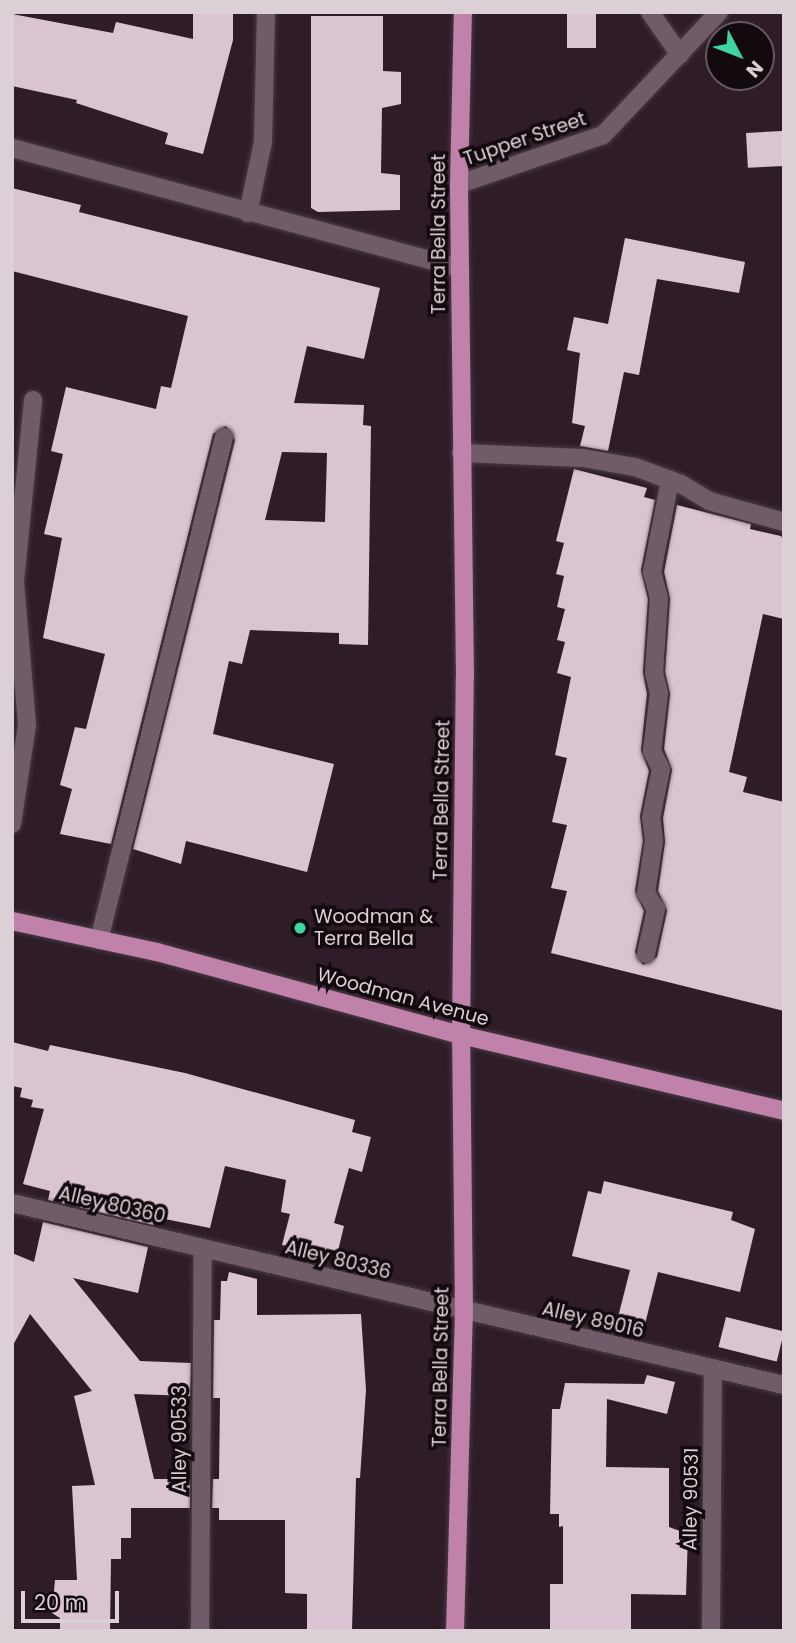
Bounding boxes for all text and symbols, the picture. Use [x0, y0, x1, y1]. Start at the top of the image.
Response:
north arrow [705, 21, 775, 91]
text: N [740, 55, 769, 83]
street label: Tupper Street [461, 107, 589, 171]
street label: Terra Bella Street [428, 154, 450, 314]
street label: Terra Bella Street [429, 720, 455, 880]
place label: Woodman & Terra Bella [314, 906, 433, 950]
marker: Woodman & Terra Bella [292, 920, 308, 936]
street label: Woodman Avenue [315, 963, 491, 1031]
street label: Alley 80360 [56, 1182, 168, 1228]
street label: Alley 80336 [283, 1236, 393, 1284]
street label: Terra Bella Street [428, 1287, 454, 1447]
street label: Alley 89016 [540, 1297, 646, 1343]
street label: Alley 90533 [169, 1385, 191, 1493]
street label: Alley 90531 [679, 1447, 703, 1551]
scale bar [24, 1576, 122, 1620]
text: 20 m [34, 1588, 87, 1617]

